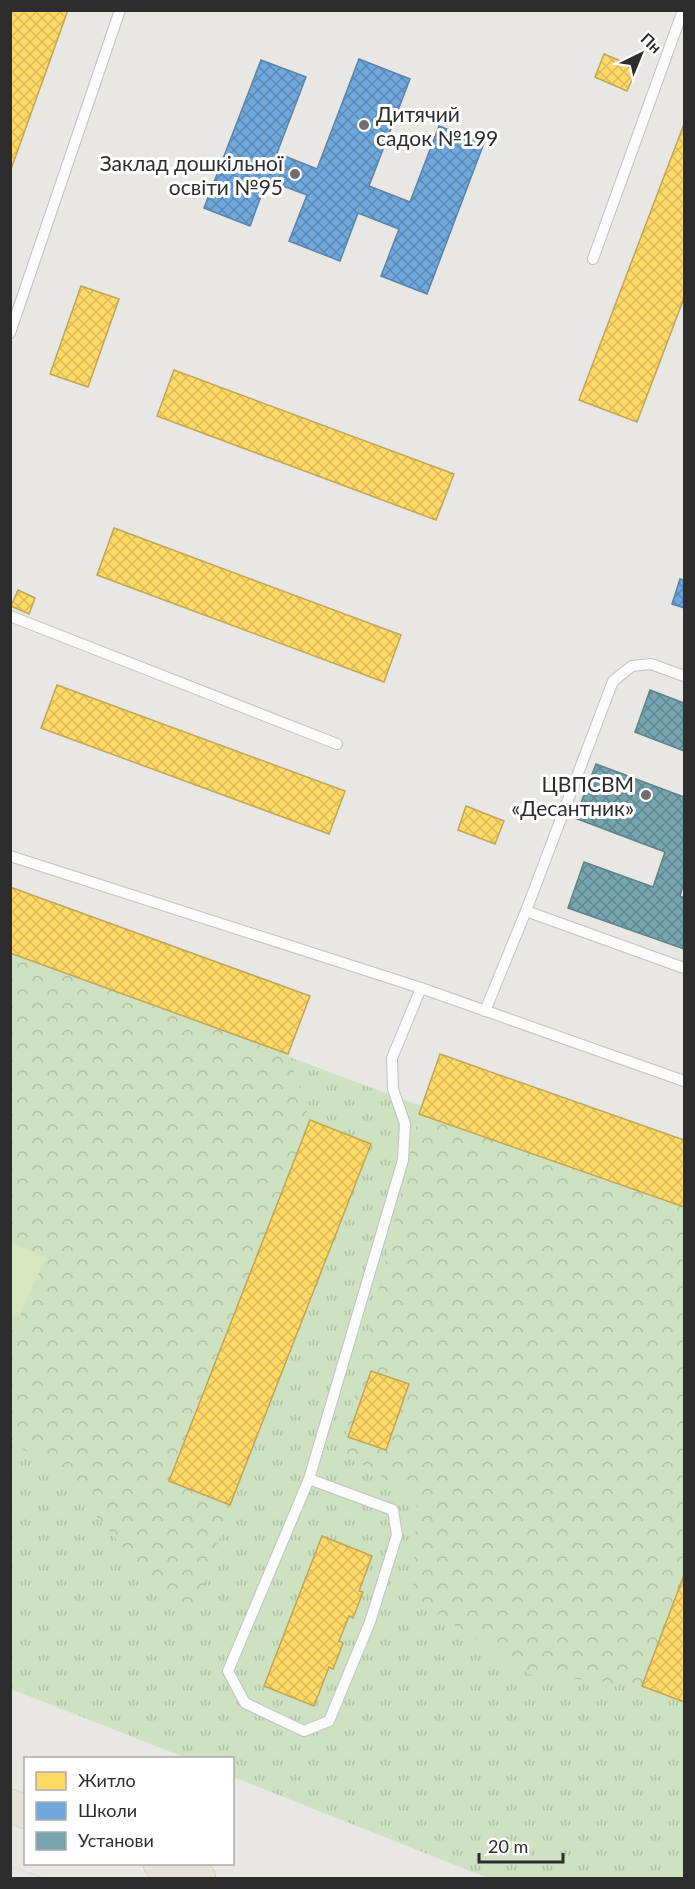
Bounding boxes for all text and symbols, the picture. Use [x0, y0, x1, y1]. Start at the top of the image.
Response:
north arrow [611, 24, 671, 84]
text: Пн [637, 29, 666, 57]
place label: Дитячий садок №199 [376, 101, 498, 150]
marker: Дитячий садок №199 [357, 118, 371, 132]
place label: Заклад дошкільної освіти №95 [100, 150, 284, 199]
marker: Заклад дошкільної освіти №95 [288, 167, 302, 181]
place label: ЦВПСВМ «Десантник» [511, 771, 634, 820]
marker: ЦВПСВМ «Десантник» [639, 788, 653, 802]
legend [24, 1757, 234, 1865]
text: Житло [78, 1769, 136, 1791]
text: Школи [78, 1799, 137, 1821]
scale bar [479, 1826, 563, 1864]
text: Установи [78, 1829, 154, 1851]
text: 20 m [488, 1835, 528, 1857]

